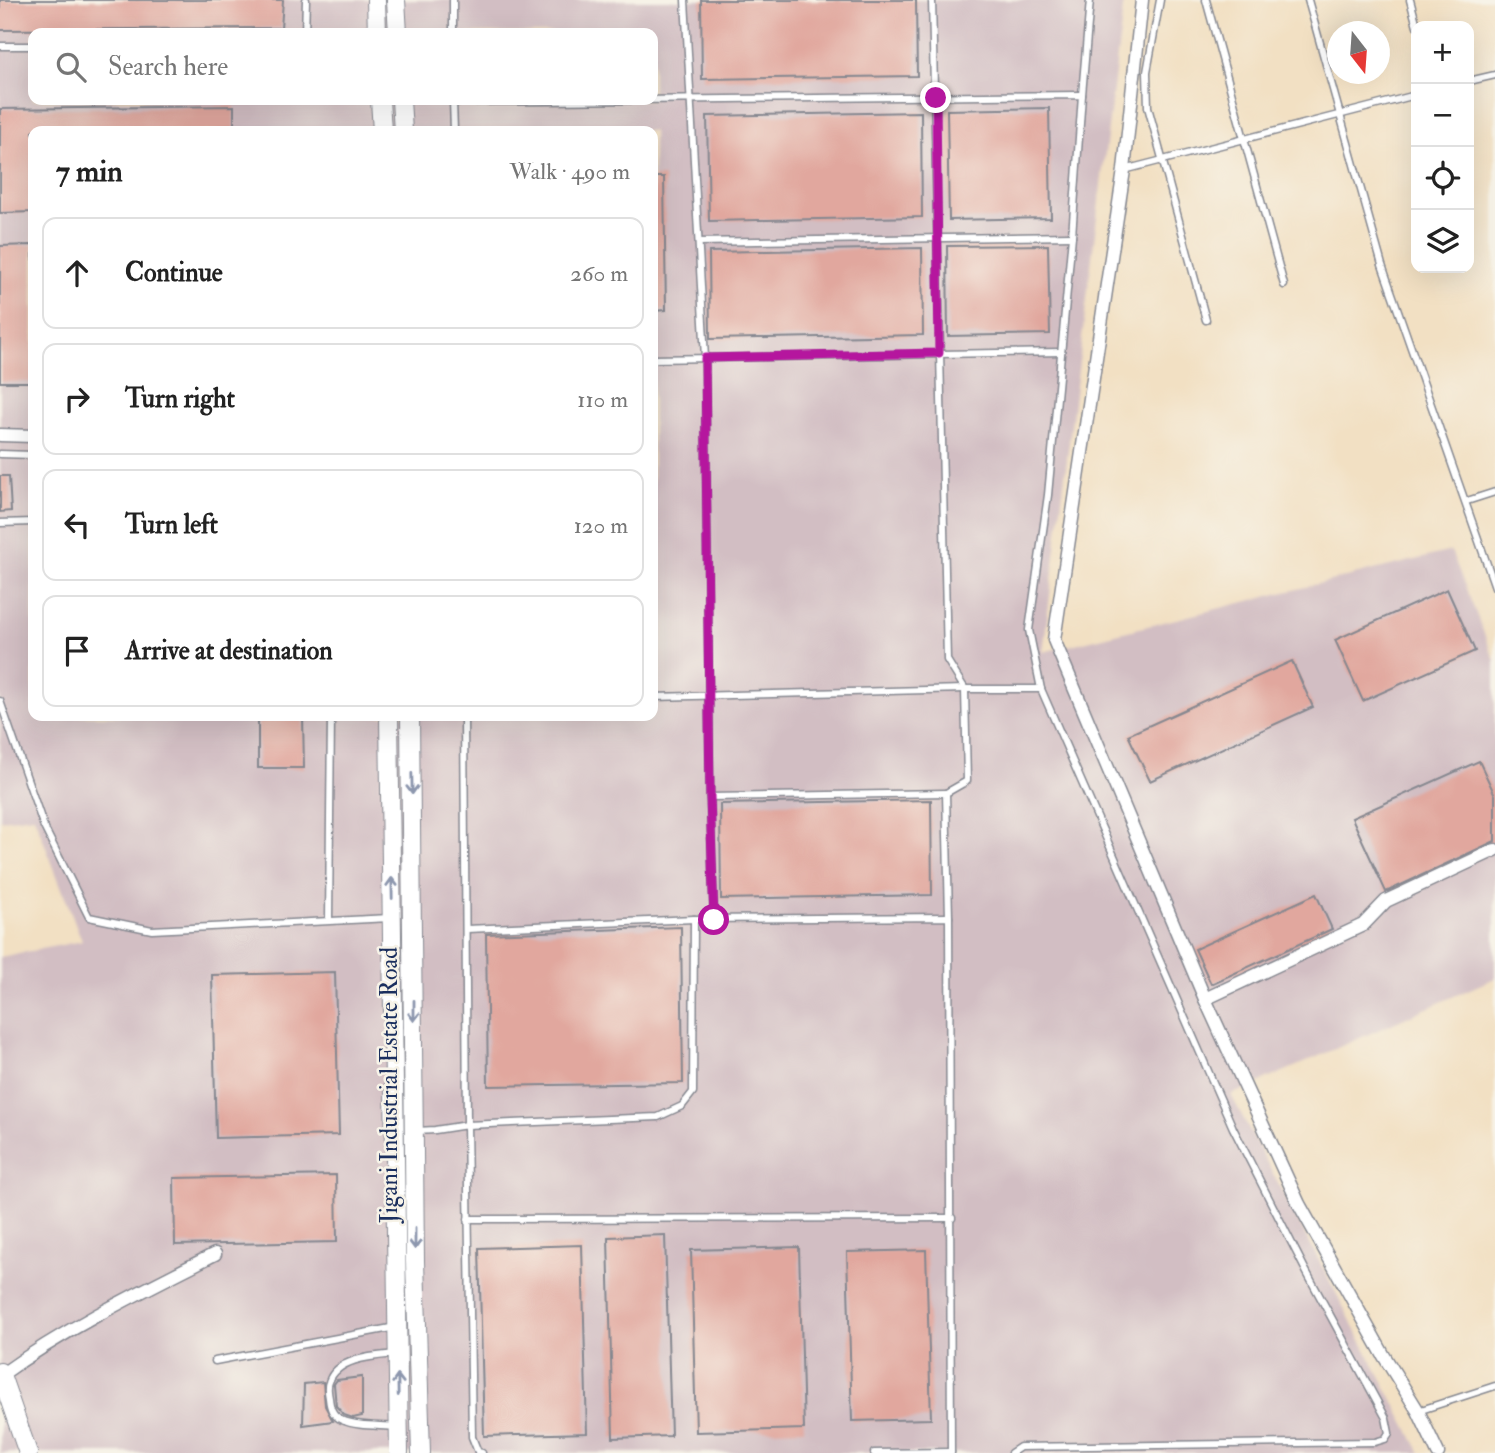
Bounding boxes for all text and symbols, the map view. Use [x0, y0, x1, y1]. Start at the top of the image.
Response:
north arrow [1327, 21, 1390, 84]
map controls [1411, 21, 1474, 273]
button: + [1411, 21, 1474, 84]
search box [28, 28, 658, 105]
icon: search [52, 48, 90, 86]
text: Search here [108, 51, 228, 83]
route end [920, 82, 951, 113]
button: − [1411, 84, 1474, 147]
button: locate [1411, 147, 1474, 210]
text: 7 min [56, 153, 123, 190]
text: Walk · 490 m [509, 157, 630, 186]
button: layers [1411, 210, 1474, 273]
icon: ahead [58, 254, 96, 292]
text: Continue [125, 257, 223, 289]
text: 260 m [570, 259, 628, 288]
icon: right [58, 380, 96, 418]
text: Turn right [125, 383, 235, 415]
text: 110 m [577, 385, 628, 414]
icon: left [58, 506, 96, 544]
text: Turn left [125, 509, 218, 541]
text: 120 m [574, 511, 628, 540]
icon: arrive [58, 632, 96, 670]
text: Arrive at destination [125, 635, 333, 667]
one-way arrow [405, 772, 418, 795]
one-way arrow [386, 877, 399, 900]
route start [698, 904, 729, 935]
street label: Jigani Industrial Estate Road [374, 947, 405, 1224]
one-way arrow [407, 1000, 421, 1023]
one-way arrow [408, 1227, 422, 1250]
one-way arrow [391, 1374, 405, 1397]

